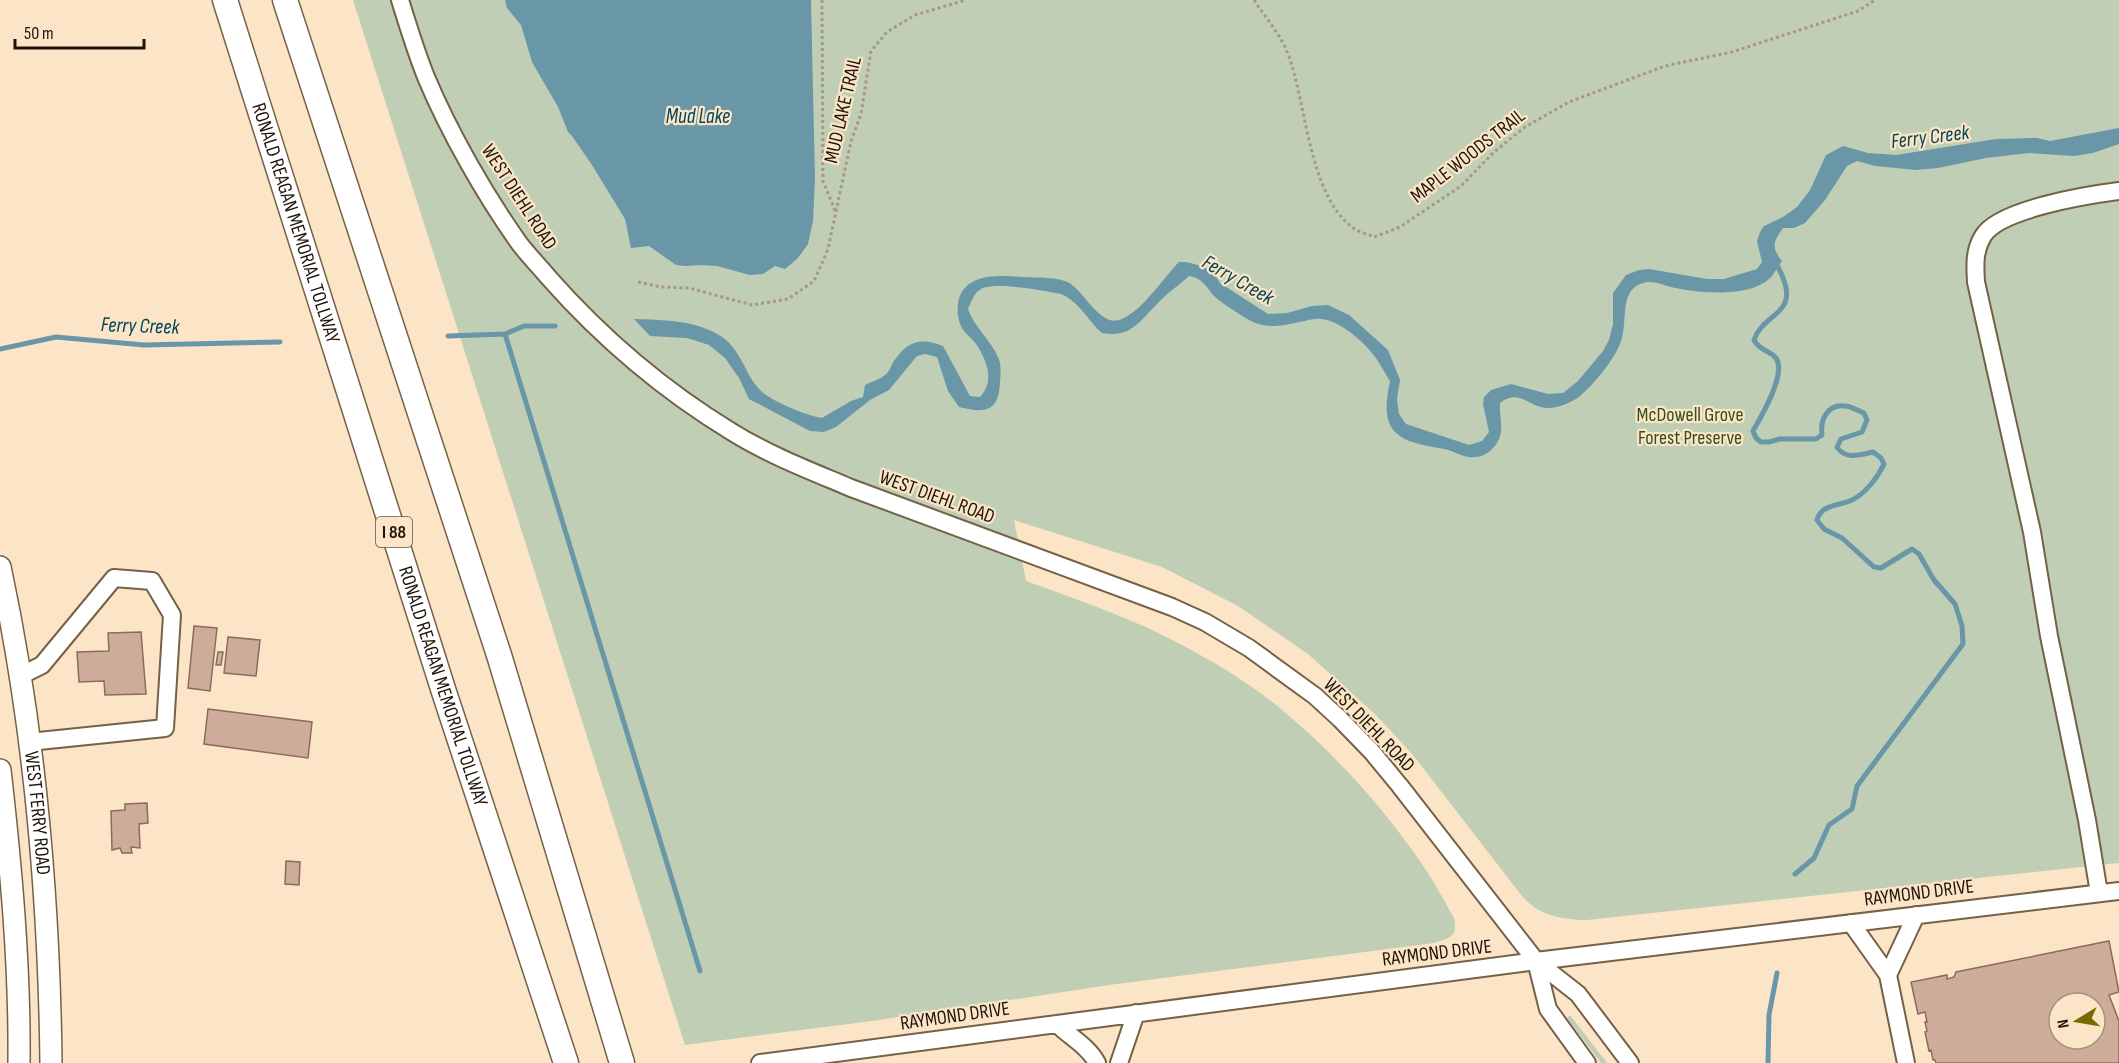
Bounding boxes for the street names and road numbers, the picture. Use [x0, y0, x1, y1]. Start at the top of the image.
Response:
street label: MUD LAKE TRAIL [819, 54, 867, 166]
street label: RONALD REAGAN MEMORIAL TOLLWAY [246, 100, 345, 347]
street label: MAPLE WOODS TRAIL [1406, 103, 1531, 208]
street label: WEST DIEHL ROAD [476, 140, 562, 254]
street label: WEST DIEHL ROAD [876, 465, 998, 529]
road number: I 88 [376, 517, 412, 547]
street label: RONALD REAGAN MEMORIAL TOLLWAY [393, 563, 493, 810]
street label: WEST DIEHL ROAD [1318, 673, 1420, 777]
street label: WEST FERRY ROAD [19, 750, 55, 876]
street label: RAYMOND DRIVE [1863, 874, 1975, 912]
street label: RAYMOND DRIVE [1381, 934, 1493, 972]
street label: RAYMOND DRIVE [899, 996, 1011, 1036]

